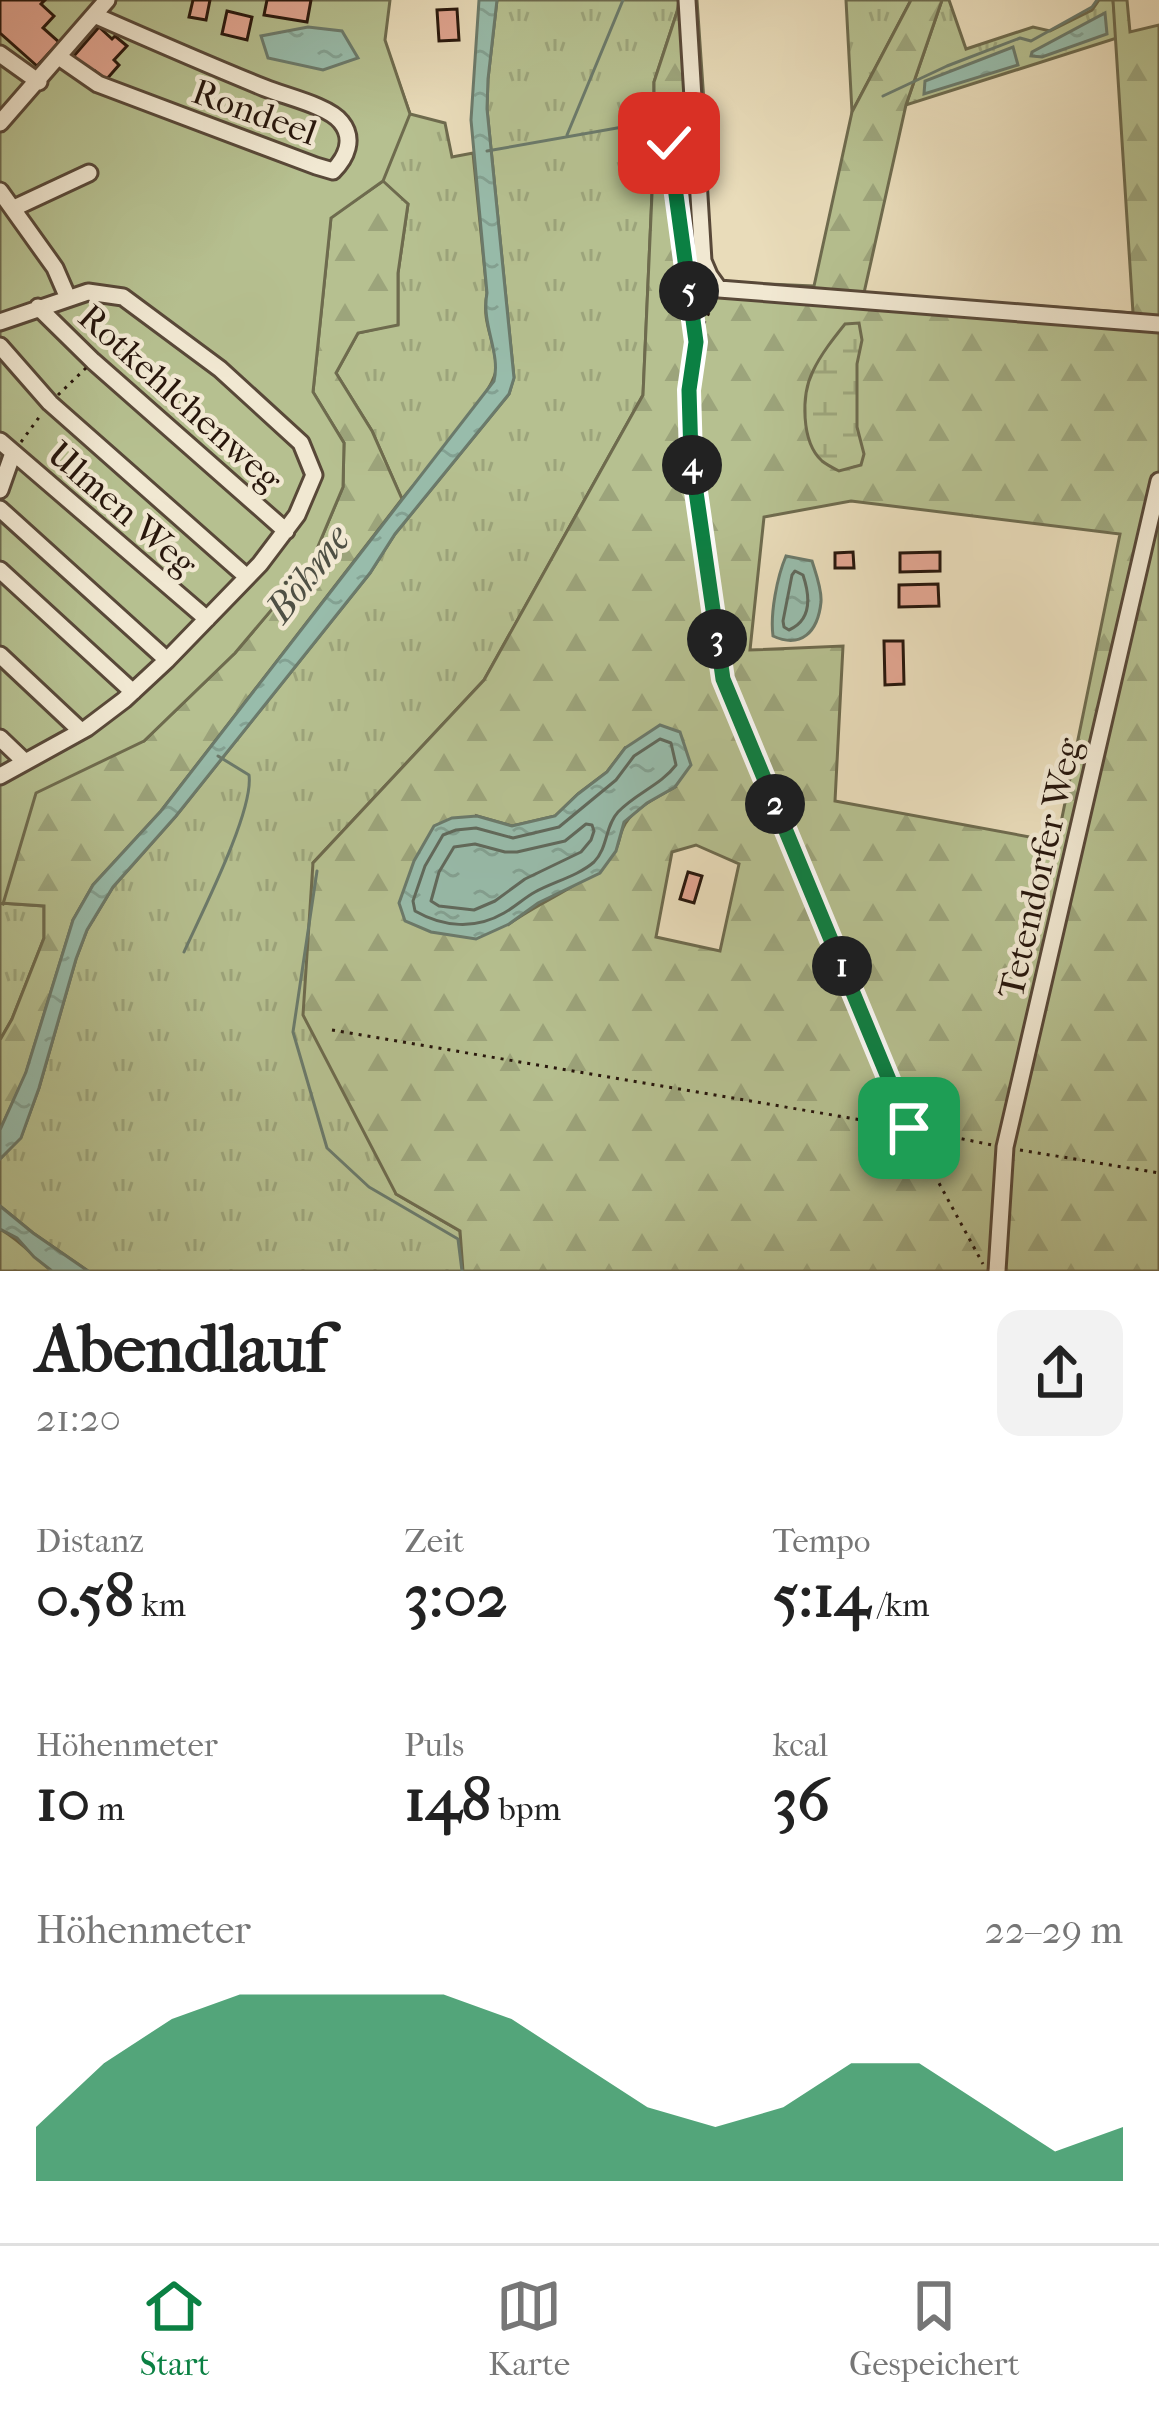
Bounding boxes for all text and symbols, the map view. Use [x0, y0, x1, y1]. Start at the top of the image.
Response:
street label: Rondeel [187, 70, 323, 154]
pin [618, 92, 720, 194]
icon: check [636, 110, 702, 176]
pin: 5 [659, 261, 719, 321]
text: 5 [682, 271, 696, 310]
street label: Rotkehlchenweg [70, 295, 291, 501]
street label: Ulmen Weg [39, 432, 206, 586]
pin: 4 [662, 435, 722, 495]
text: 4 [682, 445, 702, 484]
water label: Böhme [255, 515, 360, 632]
pin: 3 [687, 609, 747, 669]
text: 3 [710, 619, 724, 658]
street label: Tetendorfer Weg [990, 733, 1090, 1002]
pin: 2 [745, 774, 805, 834]
text: 2 [767, 784, 783, 823]
pin: 1 [812, 936, 872, 996]
text: 1 [836, 946, 848, 985]
pin [858, 1077, 960, 1179]
icon: arrive [876, 1095, 942, 1161]
button: share [997, 1310, 1123, 1436]
text: Abendlauf [36, 1311, 328, 1388]
text: 21:20 [36, 1395, 121, 1441]
text: Distanz [36, 1522, 144, 1561]
text: Zeit [404, 1522, 464, 1561]
text: Tempo [773, 1522, 871, 1561]
text: 0.58 [36, 1561, 134, 1632]
text: 3:02 [404, 1561, 507, 1632]
text: 5:14 [773, 1561, 870, 1632]
text: km [134, 1586, 186, 1625]
text: /km [870, 1586, 930, 1625]
text: Höhenmeter [36, 1726, 218, 1765]
text: Puls [404, 1726, 464, 1765]
text: kcal [773, 1726, 828, 1765]
text: 10 [36, 1765, 90, 1836]
text: 148 [404, 1765, 491, 1836]
text: 36 [773, 1765, 830, 1836]
text: m [90, 1790, 125, 1829]
text: bpm [491, 1790, 561, 1829]
text: Höhenmeter [36, 1907, 251, 1953]
text: 22–29 m [985, 1907, 1123, 1953]
tab: Start [139, 2273, 209, 2384]
tab: Karte [488, 2273, 570, 2384]
tab: Gespeichert [849, 2273, 1020, 2384]

